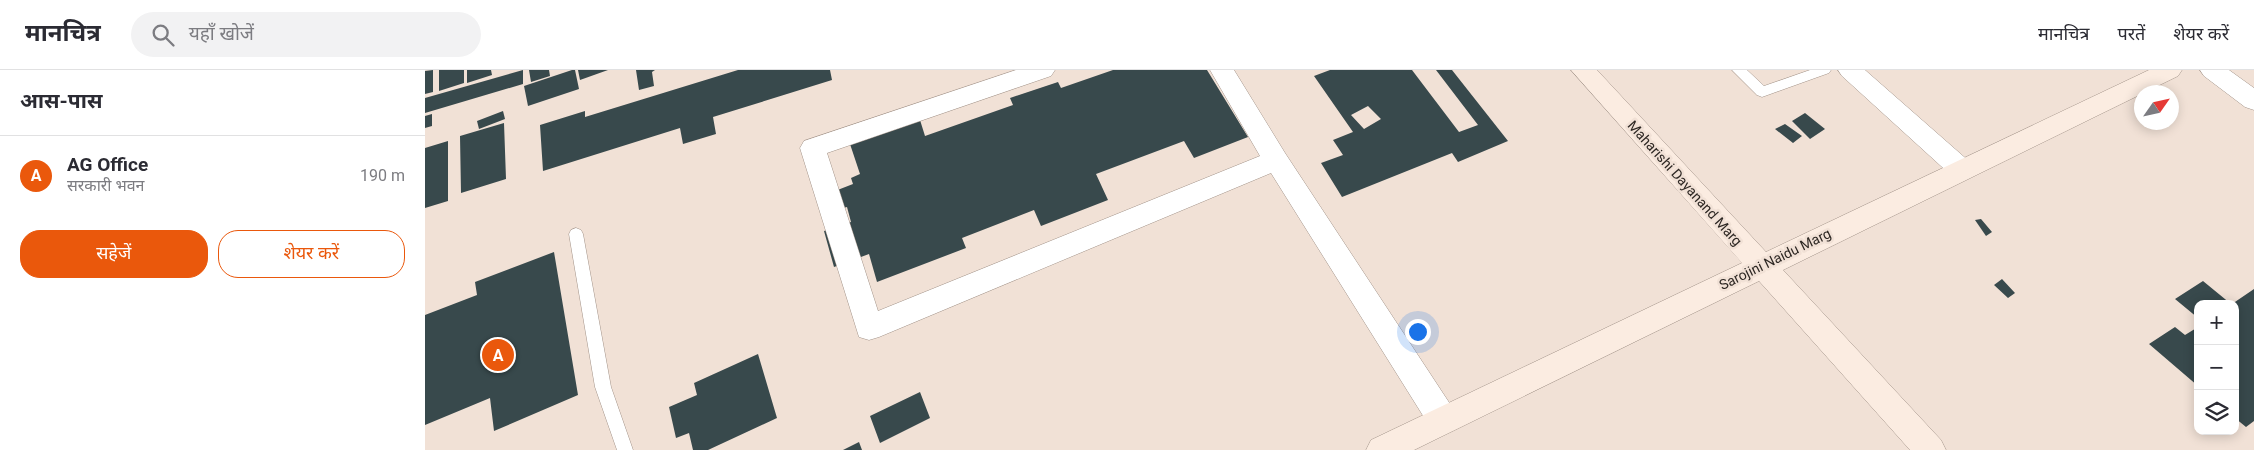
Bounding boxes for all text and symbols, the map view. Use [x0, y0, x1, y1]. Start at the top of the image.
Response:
search box [131, 12, 481, 57]
text: मानचित्र [25, 19, 101, 47]
icon: search [149, 21, 177, 49]
text: यहाँ खोजें [189, 22, 254, 45]
text: मानचित्र [2038, 23, 2089, 44]
text: परतें [2117, 23, 2145, 44]
text: शेयर करें [2173, 23, 2229, 44]
north arrow [2134, 85, 2179, 130]
text: आस-पास [20, 89, 102, 113]
street label: Maharishi Dayanand Marg [1625, 117, 1745, 249]
text: AG Office [67, 153, 148, 176]
text: A [31, 166, 41, 185]
text: 190 m [360, 166, 405, 185]
text: सरकारी भवन [67, 176, 144, 195]
street label: Sarojini Naidu Marg [1717, 225, 1833, 293]
button: सहेजें [20, 230, 208, 278]
button: शेयर करें [218, 230, 405, 278]
map controls [2194, 300, 2239, 435]
button: + [2194, 300, 2239, 345]
your location [1405, 319, 1431, 345]
pin: A [482, 336, 514, 374]
button: − [2194, 345, 2239, 390]
button: layers [2194, 390, 2239, 435]

